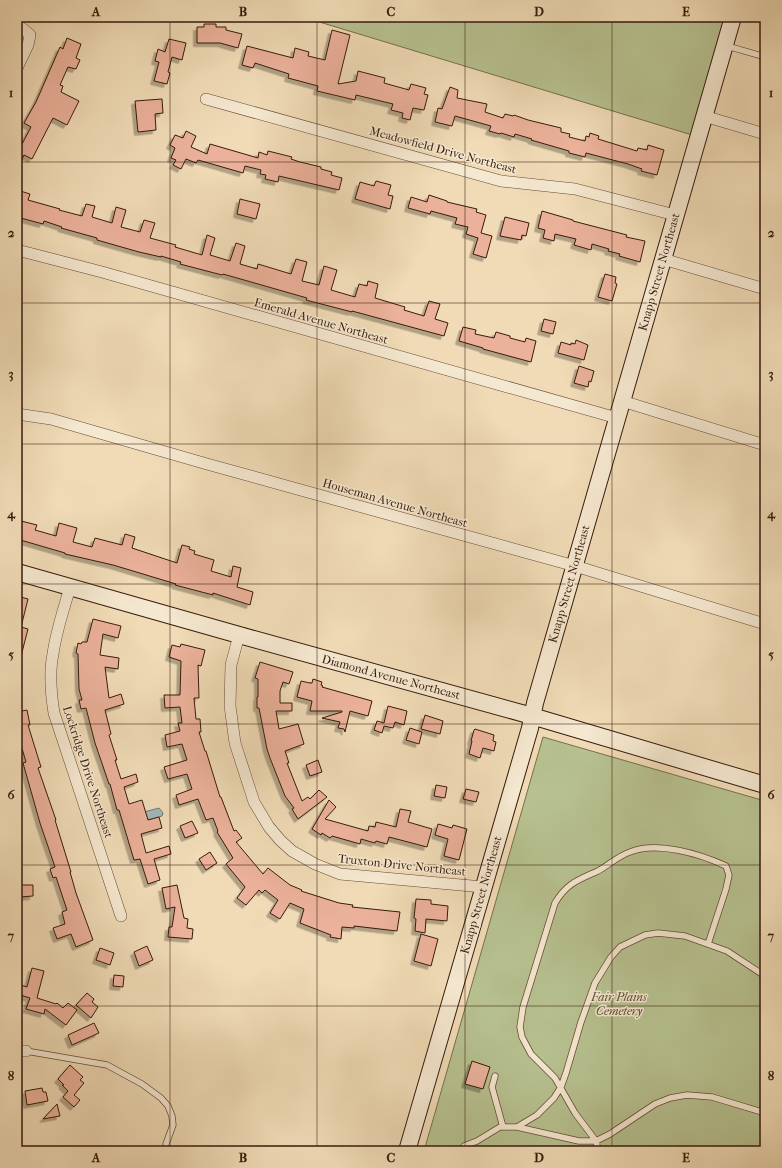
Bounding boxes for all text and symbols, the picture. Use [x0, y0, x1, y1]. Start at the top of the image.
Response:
text: A [91, 4, 101, 19]
text: B [239, 4, 248, 19]
text: C [387, 4, 396, 19]
text: D [534, 4, 544, 19]
text: E [682, 4, 690, 19]
text: 1 [9, 85, 14, 100]
text: 1 [769, 85, 774, 100]
street label: Meadowfield Drive Northeast [368, 124, 519, 177]
street label: Knapp Street Northeast [635, 211, 683, 333]
text: 2 [8, 225, 15, 240]
text: 2 [768, 225, 775, 240]
street label: Emerald Avenue Northeast [252, 295, 390, 347]
text: 3 [8, 366, 14, 382]
text: 3 [768, 366, 774, 382]
street label: Houseman Avenue Northeast [321, 476, 470, 531]
text: 4 [6, 506, 16, 522]
text: 4 [766, 506, 776, 522]
street label: Knapp Street Northeast [545, 523, 593, 645]
text: 5 [8, 647, 14, 662]
text: 5 [768, 647, 774, 662]
street label: Diamond Avenue Northeast [320, 652, 462, 702]
street label: Lockridge Drive Northeast [60, 704, 116, 840]
text: 6 [7, 787, 15, 802]
text: 6 [767, 787, 775, 802]
street label: Knapp Street Northeast [457, 834, 505, 956]
street label: Truxton Drive Northeast [337, 851, 467, 879]
text: 7 [7, 928, 15, 943]
text: 7 [767, 928, 775, 943]
park label: Fair Plains Cemetery [590, 990, 647, 1018]
text: 8 [8, 1068, 15, 1083]
text: 8 [768, 1068, 775, 1083]
text: A [91, 1150, 101, 1165]
text: B [239, 1150, 248, 1165]
text: C [387, 1150, 396, 1165]
text: D [534, 1150, 544, 1165]
text: E [682, 1150, 690, 1165]

